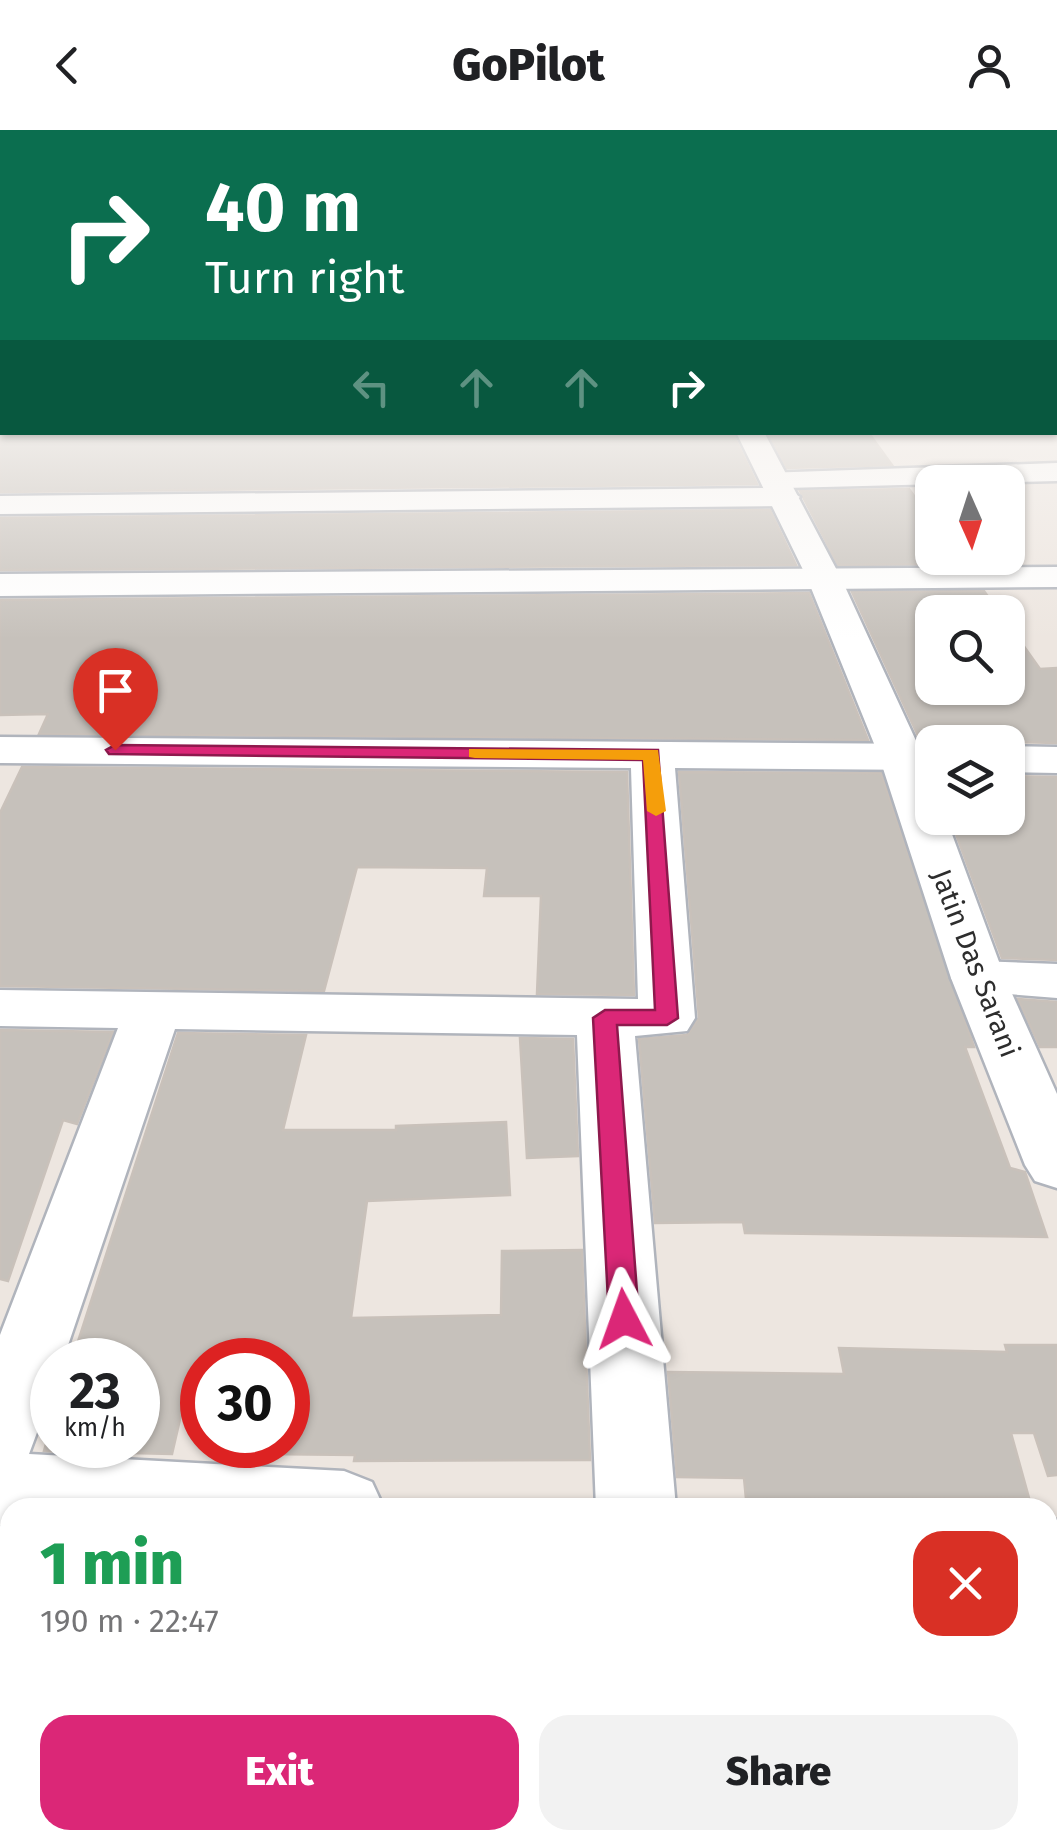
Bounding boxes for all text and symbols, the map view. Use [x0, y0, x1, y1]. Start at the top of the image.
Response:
icon: back [40, 38, 95, 93]
text: GoPilot [452, 38, 605, 92]
icon: person [962, 38, 1017, 93]
text: 40 m [205, 166, 361, 250]
icon: right [40, 170, 170, 300]
text: Turn right [205, 251, 404, 305]
icon: left [344, 360, 399, 415]
icon: ahead [449, 360, 504, 415]
icon: ahead [554, 360, 609, 415]
icon: right [659, 360, 714, 415]
north arrow [915, 465, 1025, 575]
map controls [915, 465, 1025, 835]
button: search [915, 595, 1025, 705]
pin [73, 648, 158, 751]
icon: arrive [88, 663, 143, 718]
button: layers [915, 725, 1025, 835]
street label: Jatin Das Sarani [925, 865, 1027, 1062]
position arrow [572, 1267, 676, 1371]
speed limit sign: 30 [180, 1338, 310, 1468]
text: 23 [69, 1361, 121, 1421]
text: km/h [64, 1413, 126, 1443]
text: 1 min [40, 1528, 184, 1600]
button: close [913, 1531, 1018, 1636]
text: 190 m · 22:47 [40, 1602, 219, 1640]
button: Exit [40, 1715, 519, 1830]
button: Share [539, 1715, 1018, 1830]

